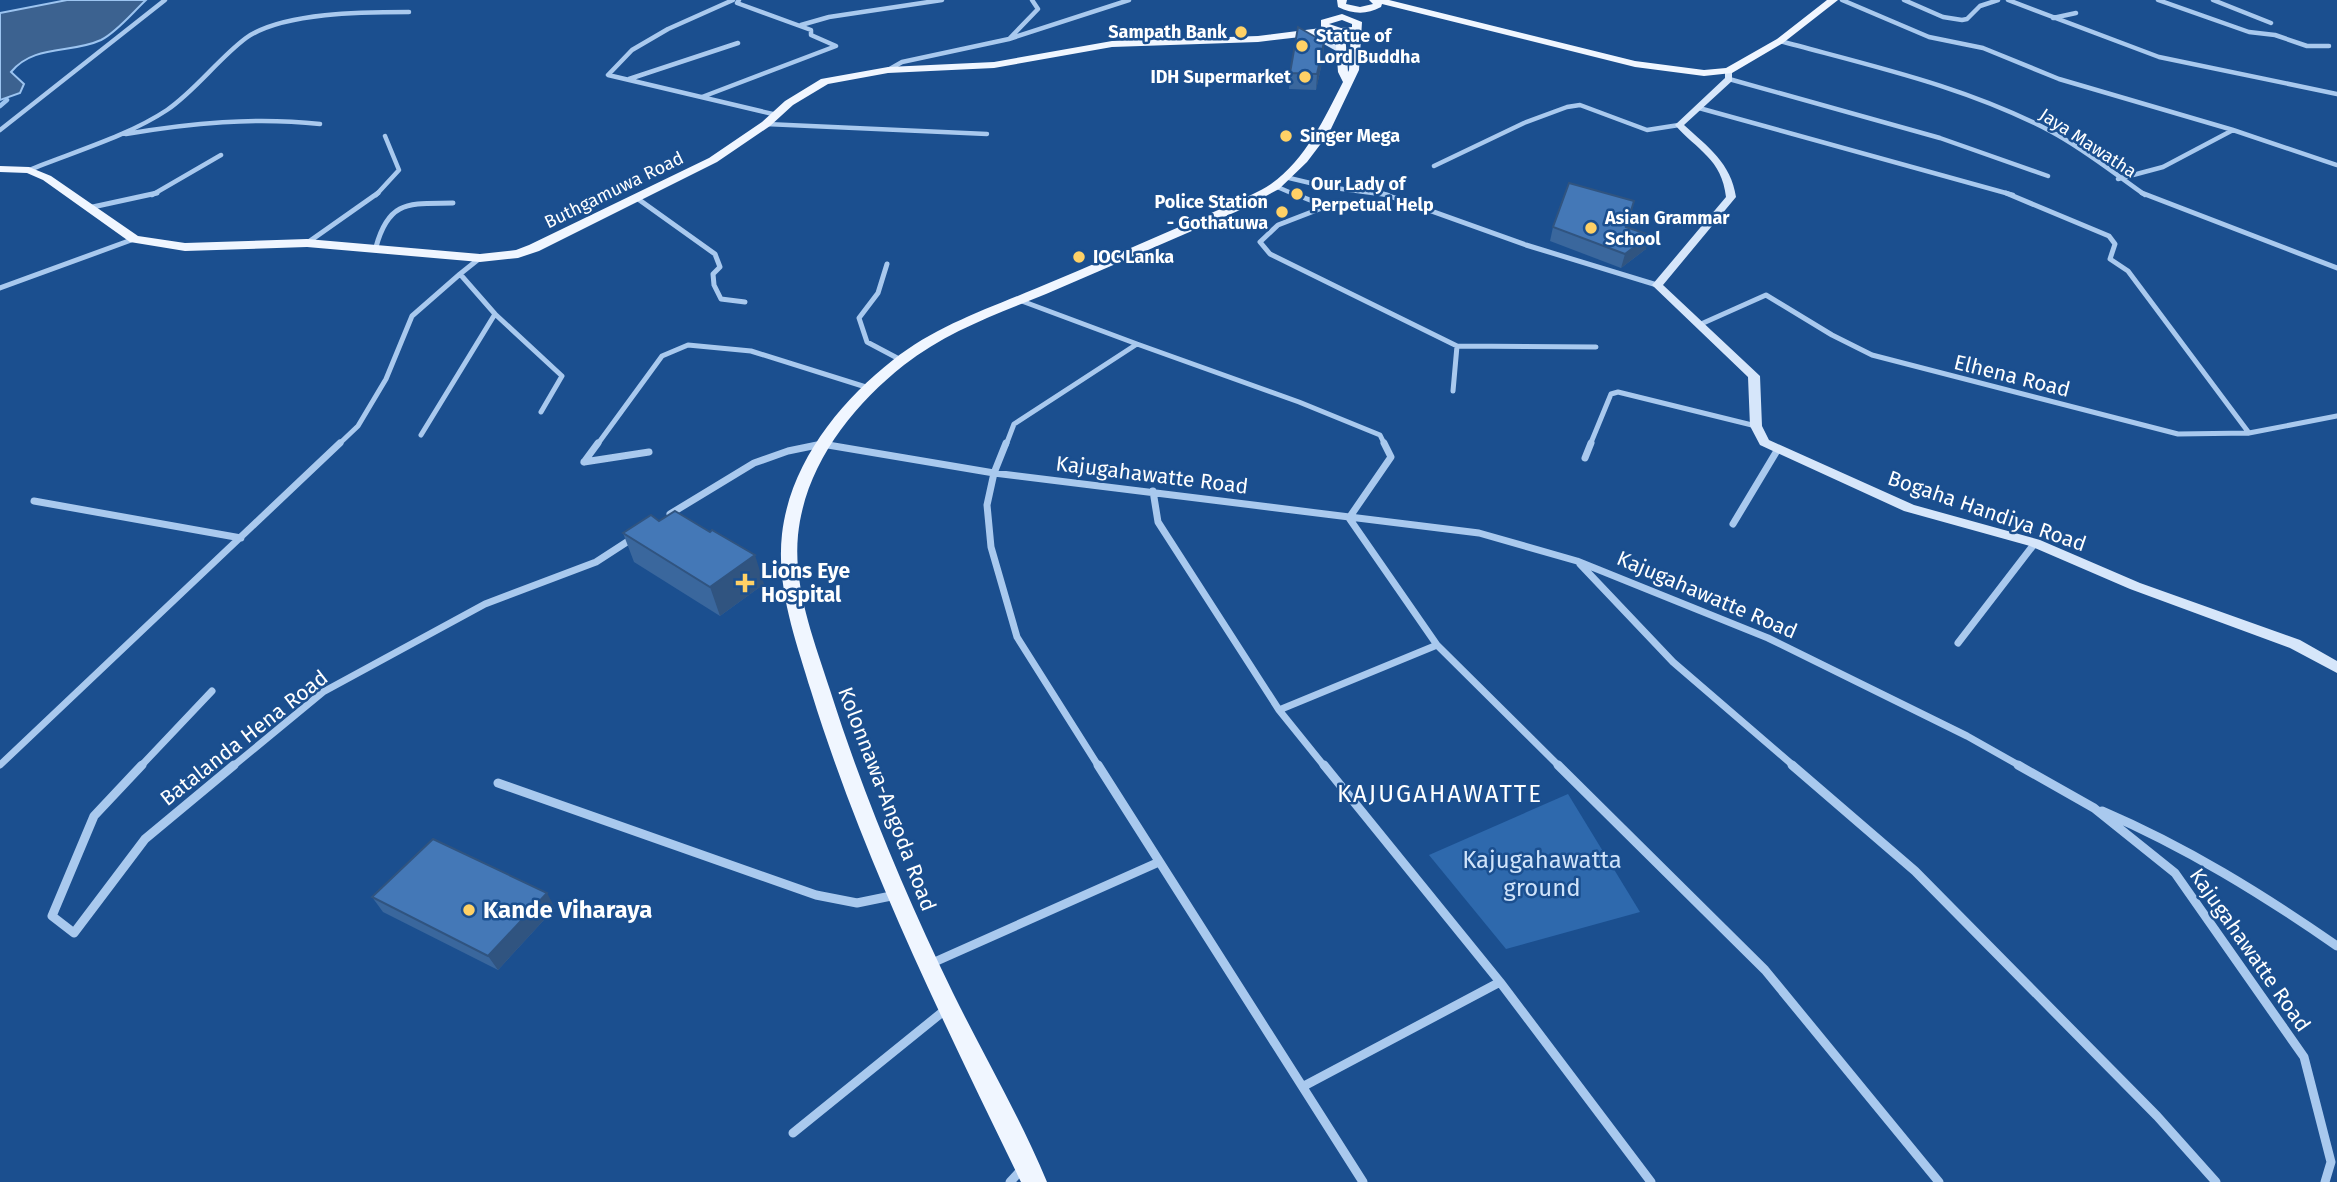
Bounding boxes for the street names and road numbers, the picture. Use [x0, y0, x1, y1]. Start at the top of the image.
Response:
street label: Jaya Mawatha [2035, 104, 2141, 182]
street label: Buthgamuwa Road [541, 147, 687, 233]
street label: Elhena Road [1951, 349, 2073, 403]
street label: Kajugahawatte Road [1054, 450, 1250, 500]
street label: Bogaha Handiya Road [1884, 465, 2090, 557]
street label: Kajugahawatte Road [1613, 545, 1801, 645]
street label: Batalanda Hena Road [155, 664, 333, 812]
street label: Kolonnawa-Angoda Road [832, 683, 942, 915]
street label: Kajugahawatte Road [2184, 863, 2316, 1037]

